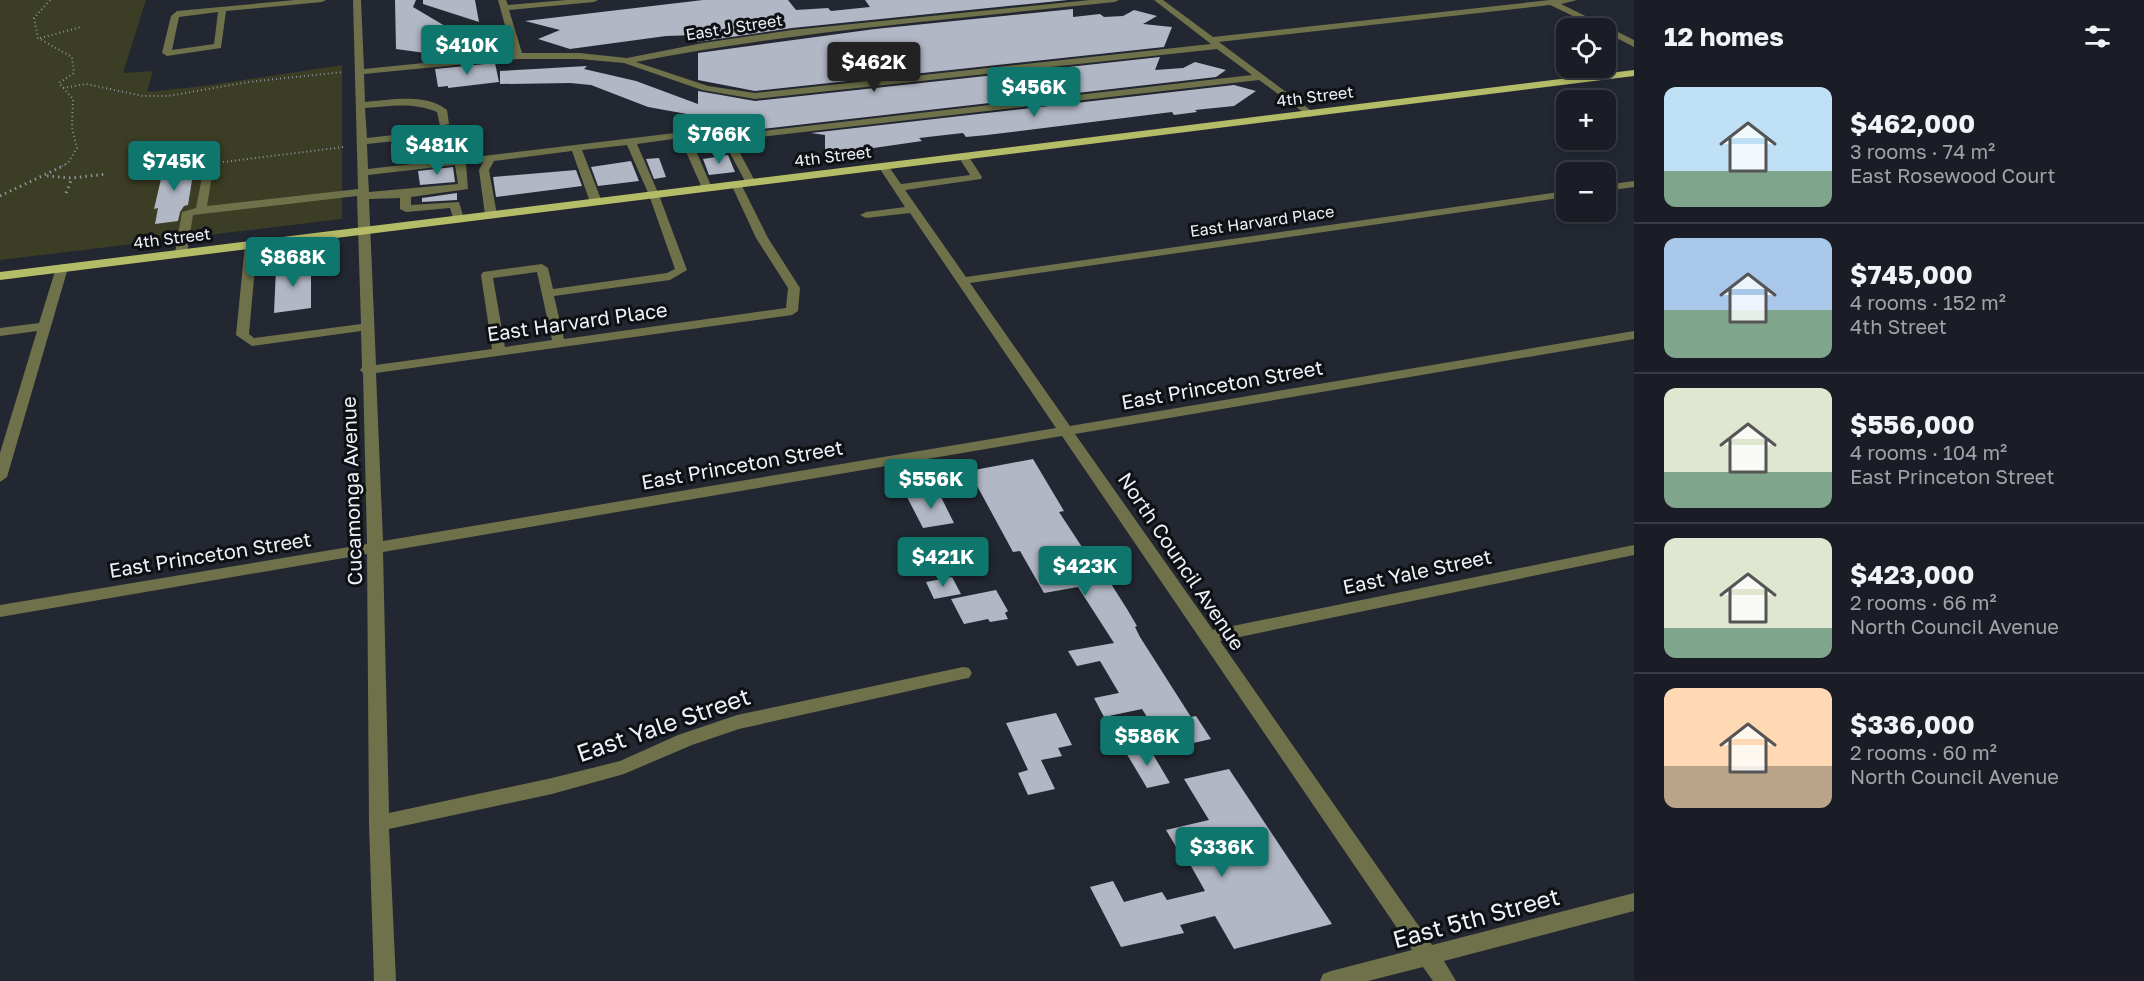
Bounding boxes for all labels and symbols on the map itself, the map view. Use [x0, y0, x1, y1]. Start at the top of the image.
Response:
street label: East J Street [684, 9, 784, 45]
pin: $410K [425, 25, 509, 76]
pin: $462K [832, 42, 916, 93]
pin: $456K [992, 67, 1076, 118]
street label: 4th Street [1275, 81, 1355, 111]
pin: $766K [677, 114, 761, 165]
pin: $481K [395, 125, 479, 176]
pin: $745K [132, 141, 216, 192]
street label: 4th Street [793, 141, 873, 171]
street label: East Harvard Place [1189, 201, 1335, 241]
street label: 4th Street [132, 223, 212, 253]
pin: $868K [251, 237, 335, 288]
street label: East Harvard Place [485, 296, 669, 346]
street label: East Princeton Street [1119, 354, 1325, 414]
street label: Cucamonga Avenue [336, 396, 366, 586]
street label: East Princeton Street [639, 434, 845, 494]
pin: $556K [889, 459, 973, 510]
street label: North Council Avenue [1114, 468, 1250, 654]
street label: East Princeton Street [107, 526, 313, 582]
pin: $421K [901, 537, 985, 588]
street label: East Yale Street [1340, 544, 1494, 598]
pin: $423K [1043, 546, 1127, 597]
street label: East Yale Street [572, 681, 754, 767]
pin: $586K [1105, 716, 1189, 767]
pin: $336K [1180, 827, 1264, 878]
street label: East 5th Street [1389, 881, 1563, 953]

